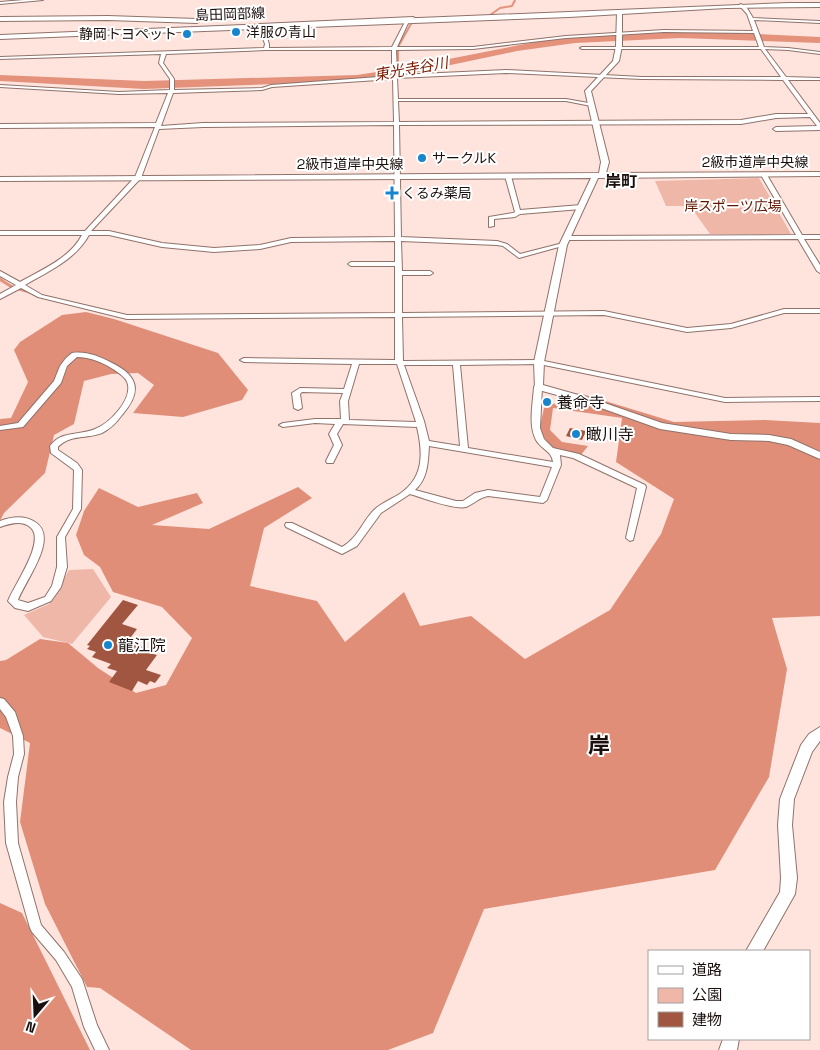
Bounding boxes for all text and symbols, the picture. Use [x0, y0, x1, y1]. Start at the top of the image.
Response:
street label: 島田岡部線 [195, 4, 265, 24]
place label: 洋服の青山 [246, 23, 316, 41]
place label: 静岡トヨペット [79, 25, 177, 43]
marker: 洋服の青山 [230, 26, 242, 38]
marker: 静岡トヨペット [181, 28, 193, 40]
water label: 東光寺谷川 [372, 52, 451, 84]
place label: サークルK [432, 149, 497, 167]
marker: サークルK [416, 152, 428, 164]
street label: 2級市道岸中央線 [702, 153, 808, 171]
street label: 2級市道岸中央線 [297, 155, 403, 173]
district label: 岸町 [605, 171, 637, 192]
place label: くるみ薬局 [402, 184, 472, 202]
marker: くるみ薬局 [386, 187, 398, 199]
park label: 岸スポーツ広場 [684, 197, 782, 215]
place label: 養命寺 [557, 392, 605, 413]
marker: 養命寺 [541, 396, 553, 408]
place label: 瞰川寺 [586, 424, 634, 445]
marker: 瞰川寺 [570, 428, 582, 440]
place label: 龍江院 [118, 635, 166, 656]
marker: 龍江院 [102, 639, 114, 651]
district label: 岸 [588, 731, 610, 759]
legend [648, 950, 810, 1040]
text: 道路 [692, 960, 722, 979]
text: 公園 [692, 985, 722, 1004]
north arrow [10, 990, 60, 1040]
text: 建物 [692, 1010, 722, 1029]
text: N [23, 1017, 38, 1037]

